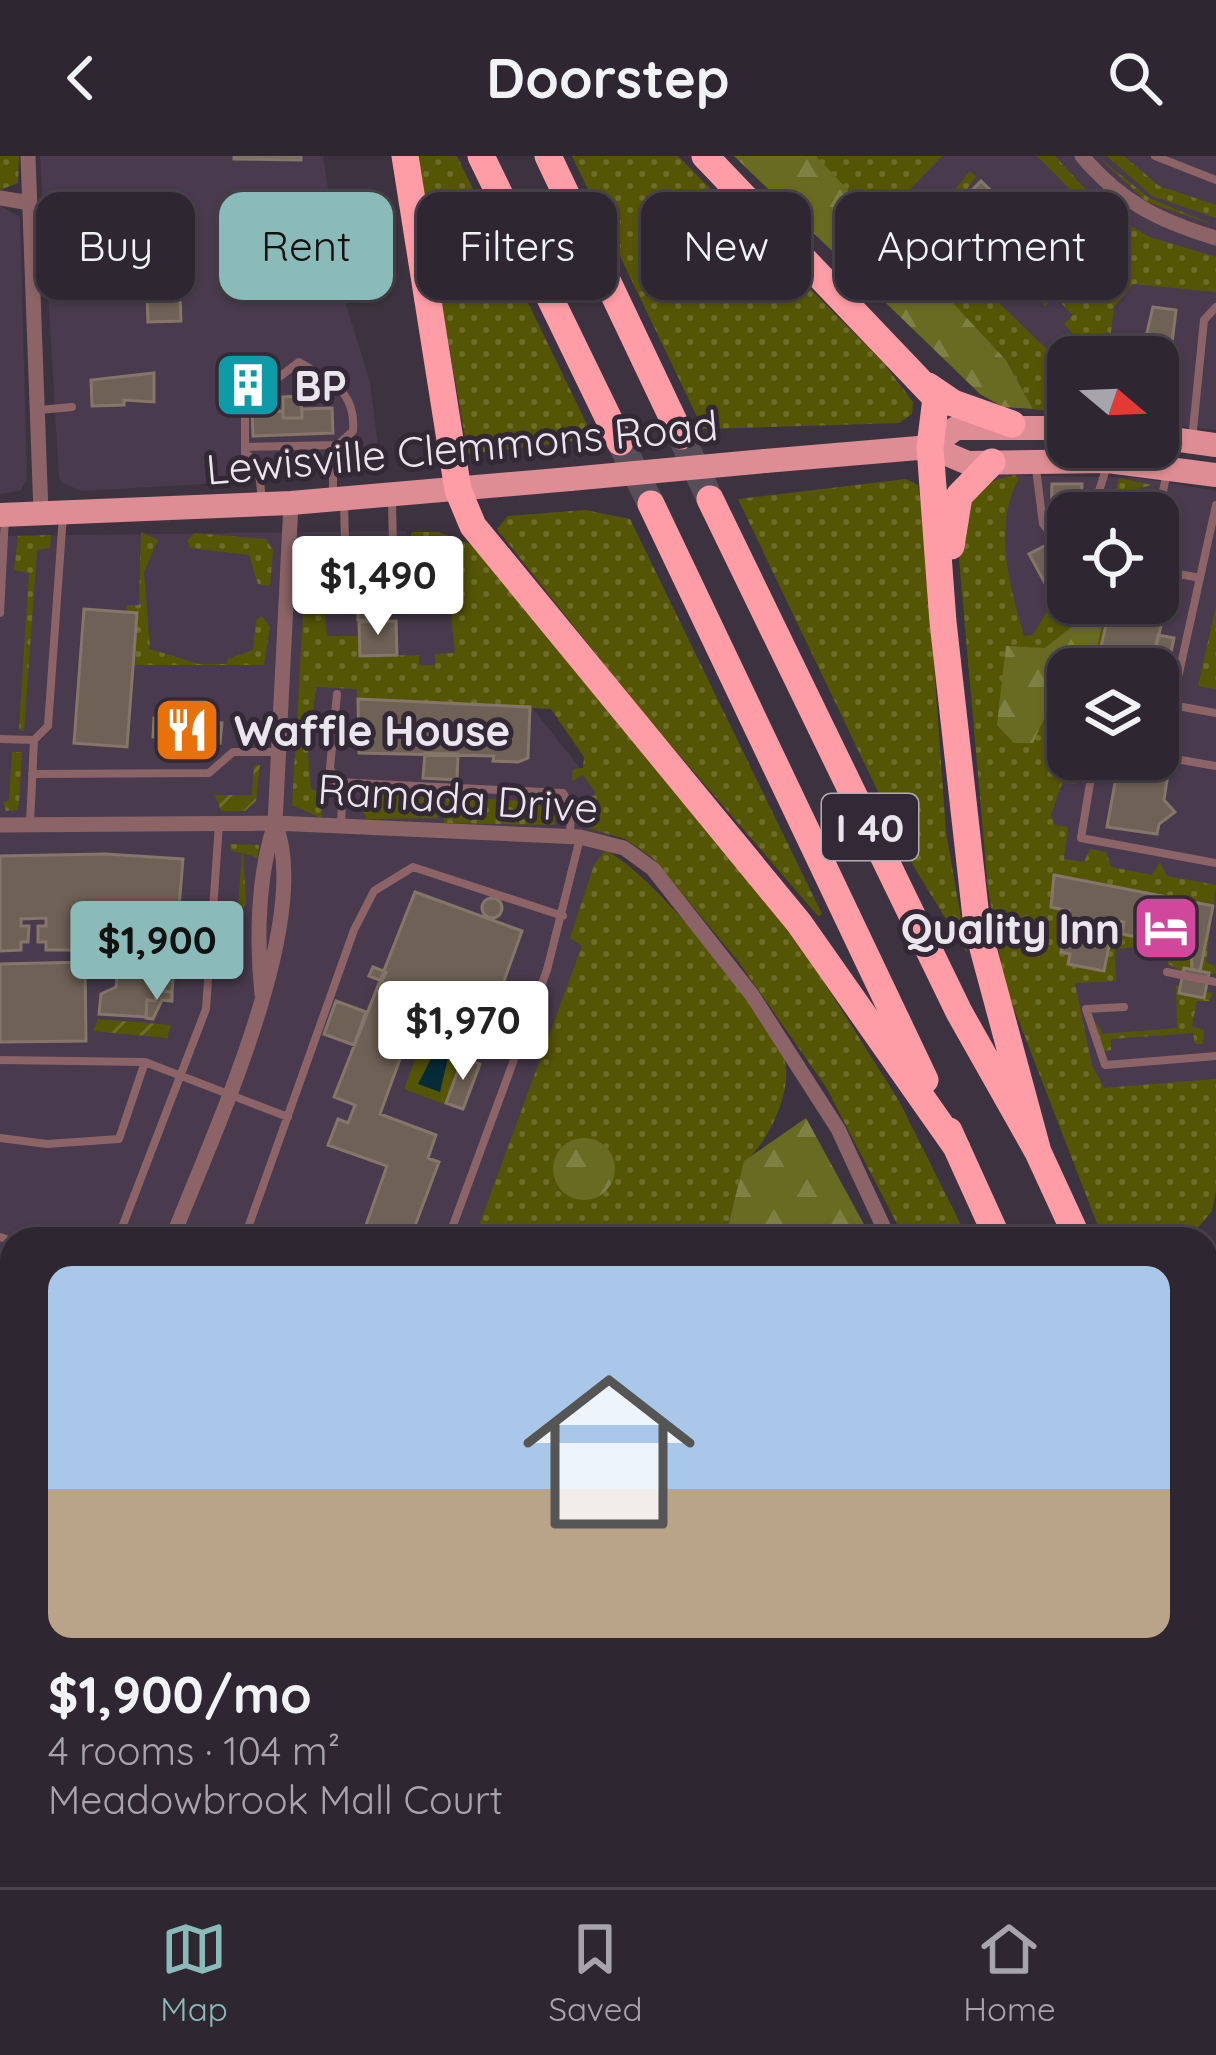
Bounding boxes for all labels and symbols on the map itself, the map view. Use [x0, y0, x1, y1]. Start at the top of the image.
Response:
north arrow [1047, 336, 1179, 468]
building icon: BP [213, 350, 283, 420]
place label: BP [294, 359, 347, 412]
street label: Lewisville Clemmons Road [204, 398, 720, 496]
pin: $1,490 [280, 536, 476, 638]
restaurant icon: Waffle House [152, 695, 222, 765]
place label: Waffle House [234, 704, 510, 757]
street label: Ramada Drive [316, 762, 600, 834]
road number: I 40 [822, 794, 918, 860]
hotel icon: Quality Inn [1131, 893, 1201, 963]
pin: $1,900 [59, 901, 255, 1003]
place label: Quality Inn [901, 902, 1120, 955]
pin: $1,970 [365, 981, 561, 1083]

